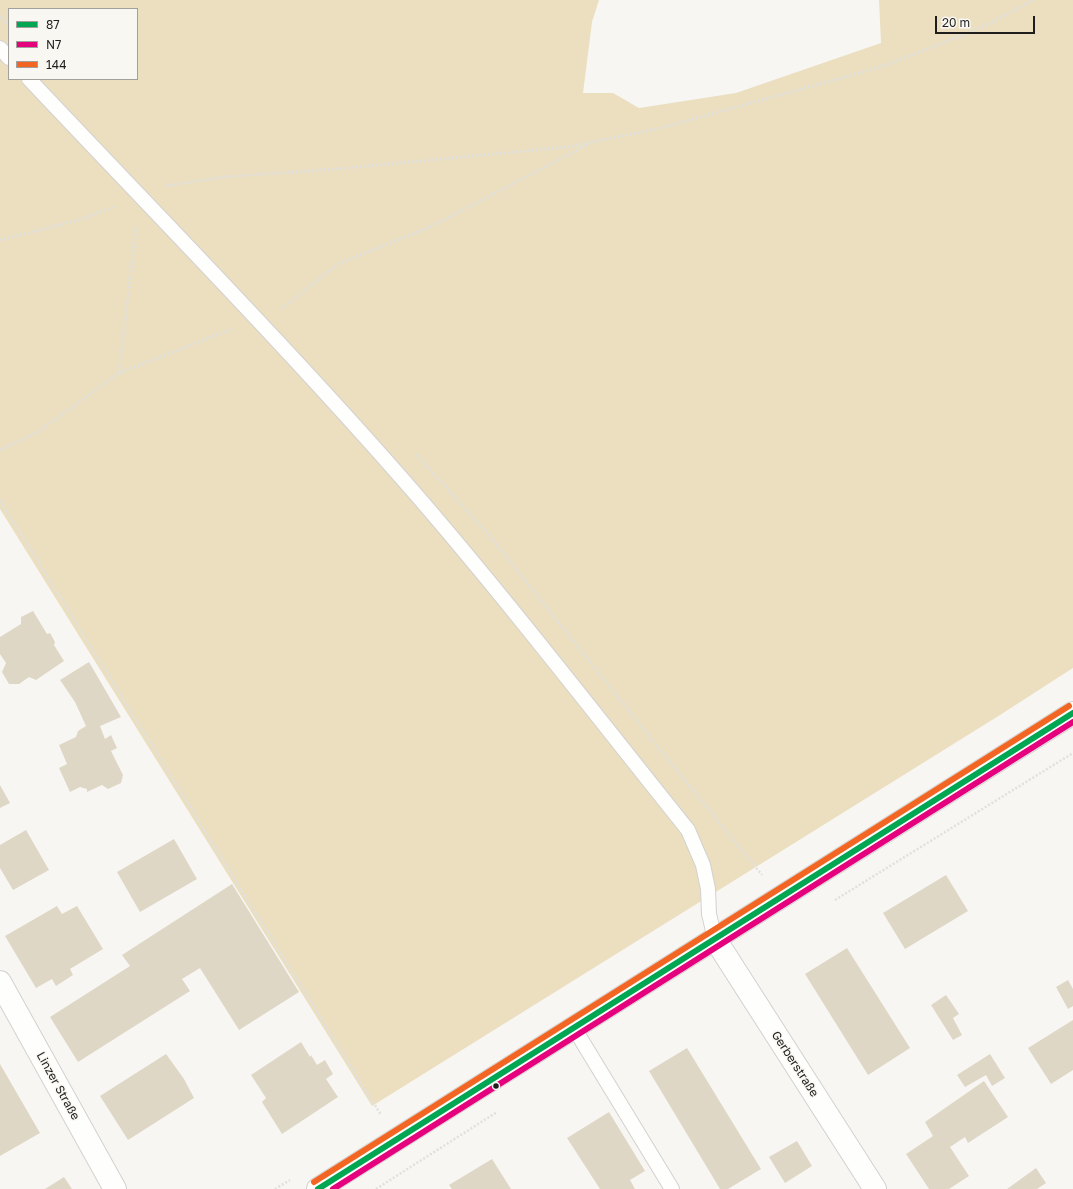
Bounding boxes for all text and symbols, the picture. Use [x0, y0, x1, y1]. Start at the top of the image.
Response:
legend [8, 8, 138, 80]
scale bar [937, 8, 1037, 34]
text: 20 m [942, 15, 970, 30]
text: 87 [46, 17, 60, 32]
text: N7 [46, 37, 61, 52]
text: 144 [46, 57, 66, 72]
street label: Gerberstraße [768, 1028, 822, 1100]
street label: Linzer Straße [33, 1049, 83, 1123]
unlabelled marker [491, 1081, 501, 1091]

